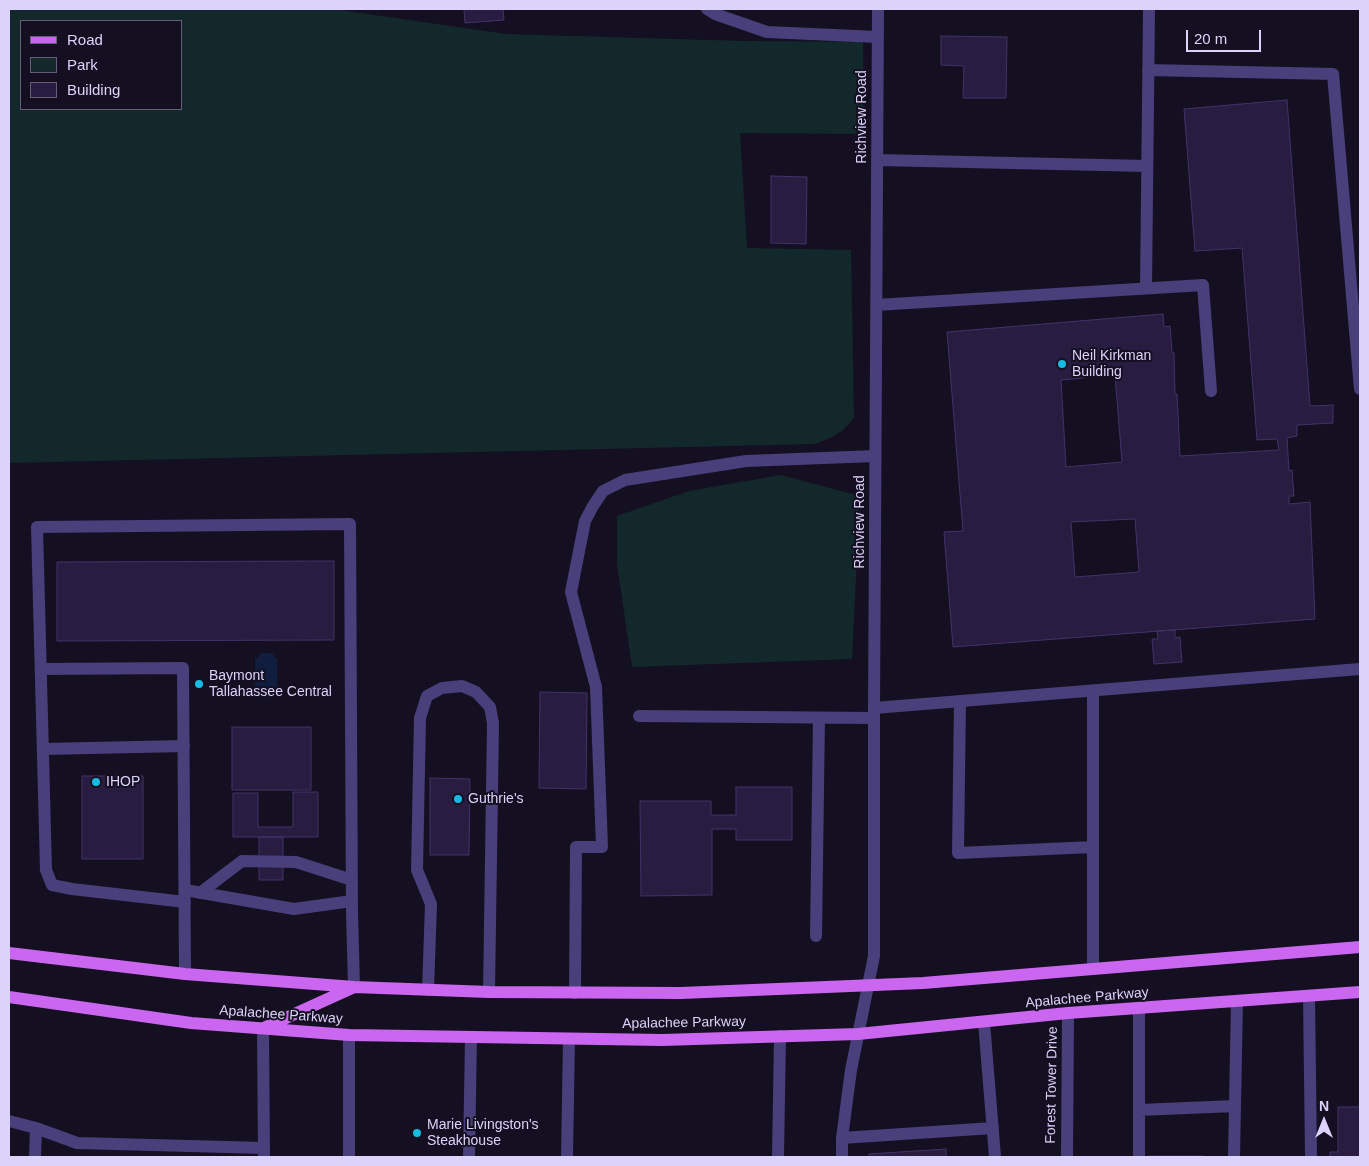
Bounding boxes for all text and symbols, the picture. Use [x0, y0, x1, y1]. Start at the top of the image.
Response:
legend [20, 20, 182, 110]
scale bar [1189, 20, 1264, 52]
text: 20 m [1194, 30, 1227, 47]
text: Road [67, 31, 103, 48]
text: Park [67, 56, 98, 73]
street label: Richview Road [854, 70, 870, 164]
text: Building [67, 81, 120, 98]
place label: Neil Kirkman Building [1072, 348, 1151, 381]
marker: Neil Kirkman Building [1056, 358, 1068, 370]
street label: Richview Road [852, 475, 868, 569]
place label: Baymont Tallahassee Central [209, 668, 332, 700]
marker: Baymont Tallahassee Central [193, 678, 205, 690]
place label: IHOP [106, 774, 140, 790]
marker: IHOP [90, 776, 102, 788]
place label: Guthrie's [468, 791, 524, 807]
marker: Guthrie's [452, 793, 464, 805]
street label: Apalachee Parkway [1025, 984, 1149, 1012]
street label: Apalachee Parkway [219, 1002, 343, 1028]
street label: Apalachee Parkway [622, 1014, 746, 1032]
street label: Forest Tower Drive [1043, 1026, 1061, 1144]
north arrow [1299, 1096, 1349, 1146]
text: N [1319, 1098, 1329, 1114]
place label: Marie Livingston's Steakhouse [427, 1117, 539, 1150]
marker: Marie Livingston's Steakhouse [411, 1127, 423, 1139]

